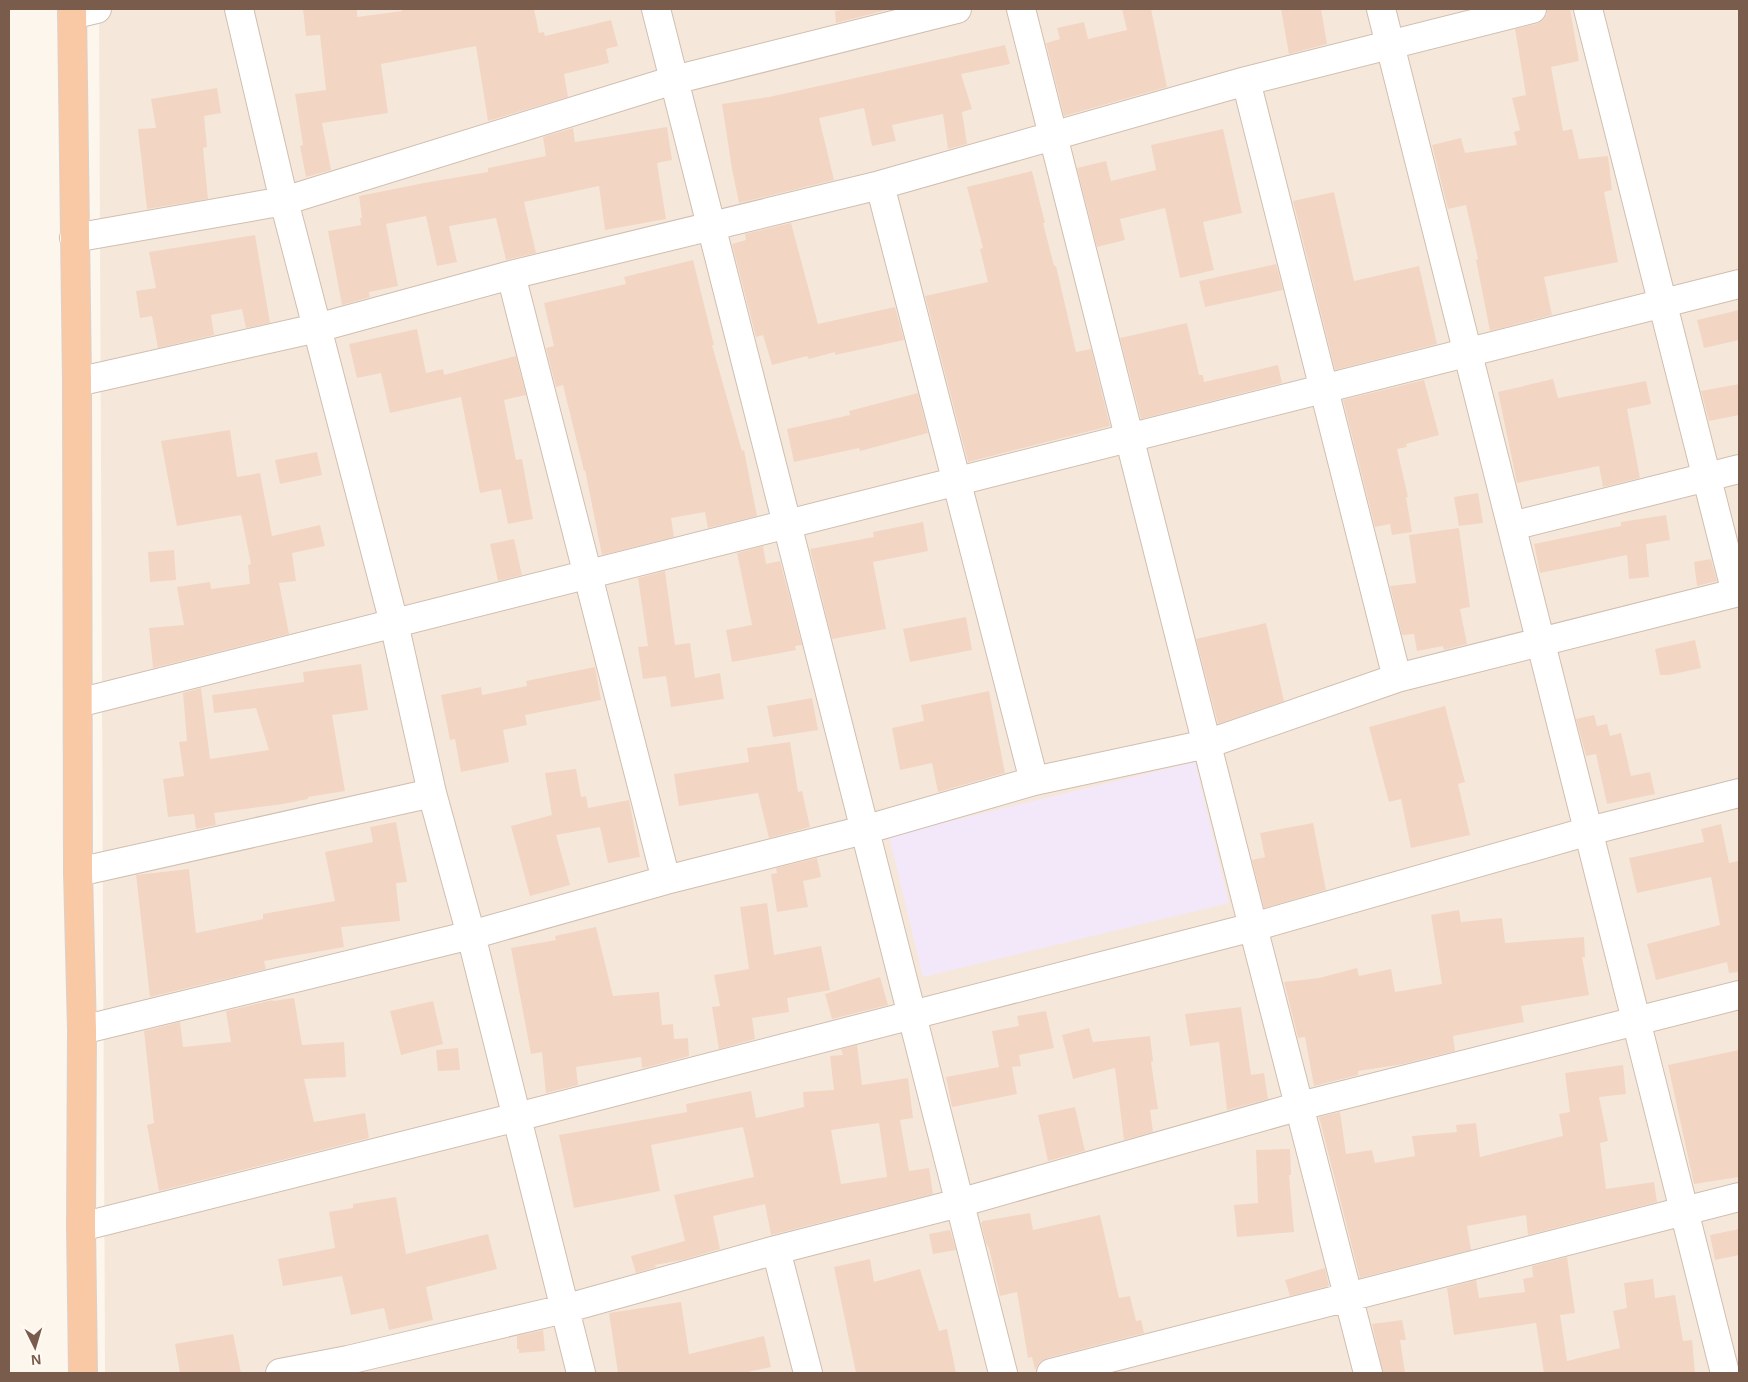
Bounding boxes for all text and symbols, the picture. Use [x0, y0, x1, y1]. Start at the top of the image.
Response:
north arrow [10, 1322, 60, 1372]
text: N [30, 1352, 42, 1368]

